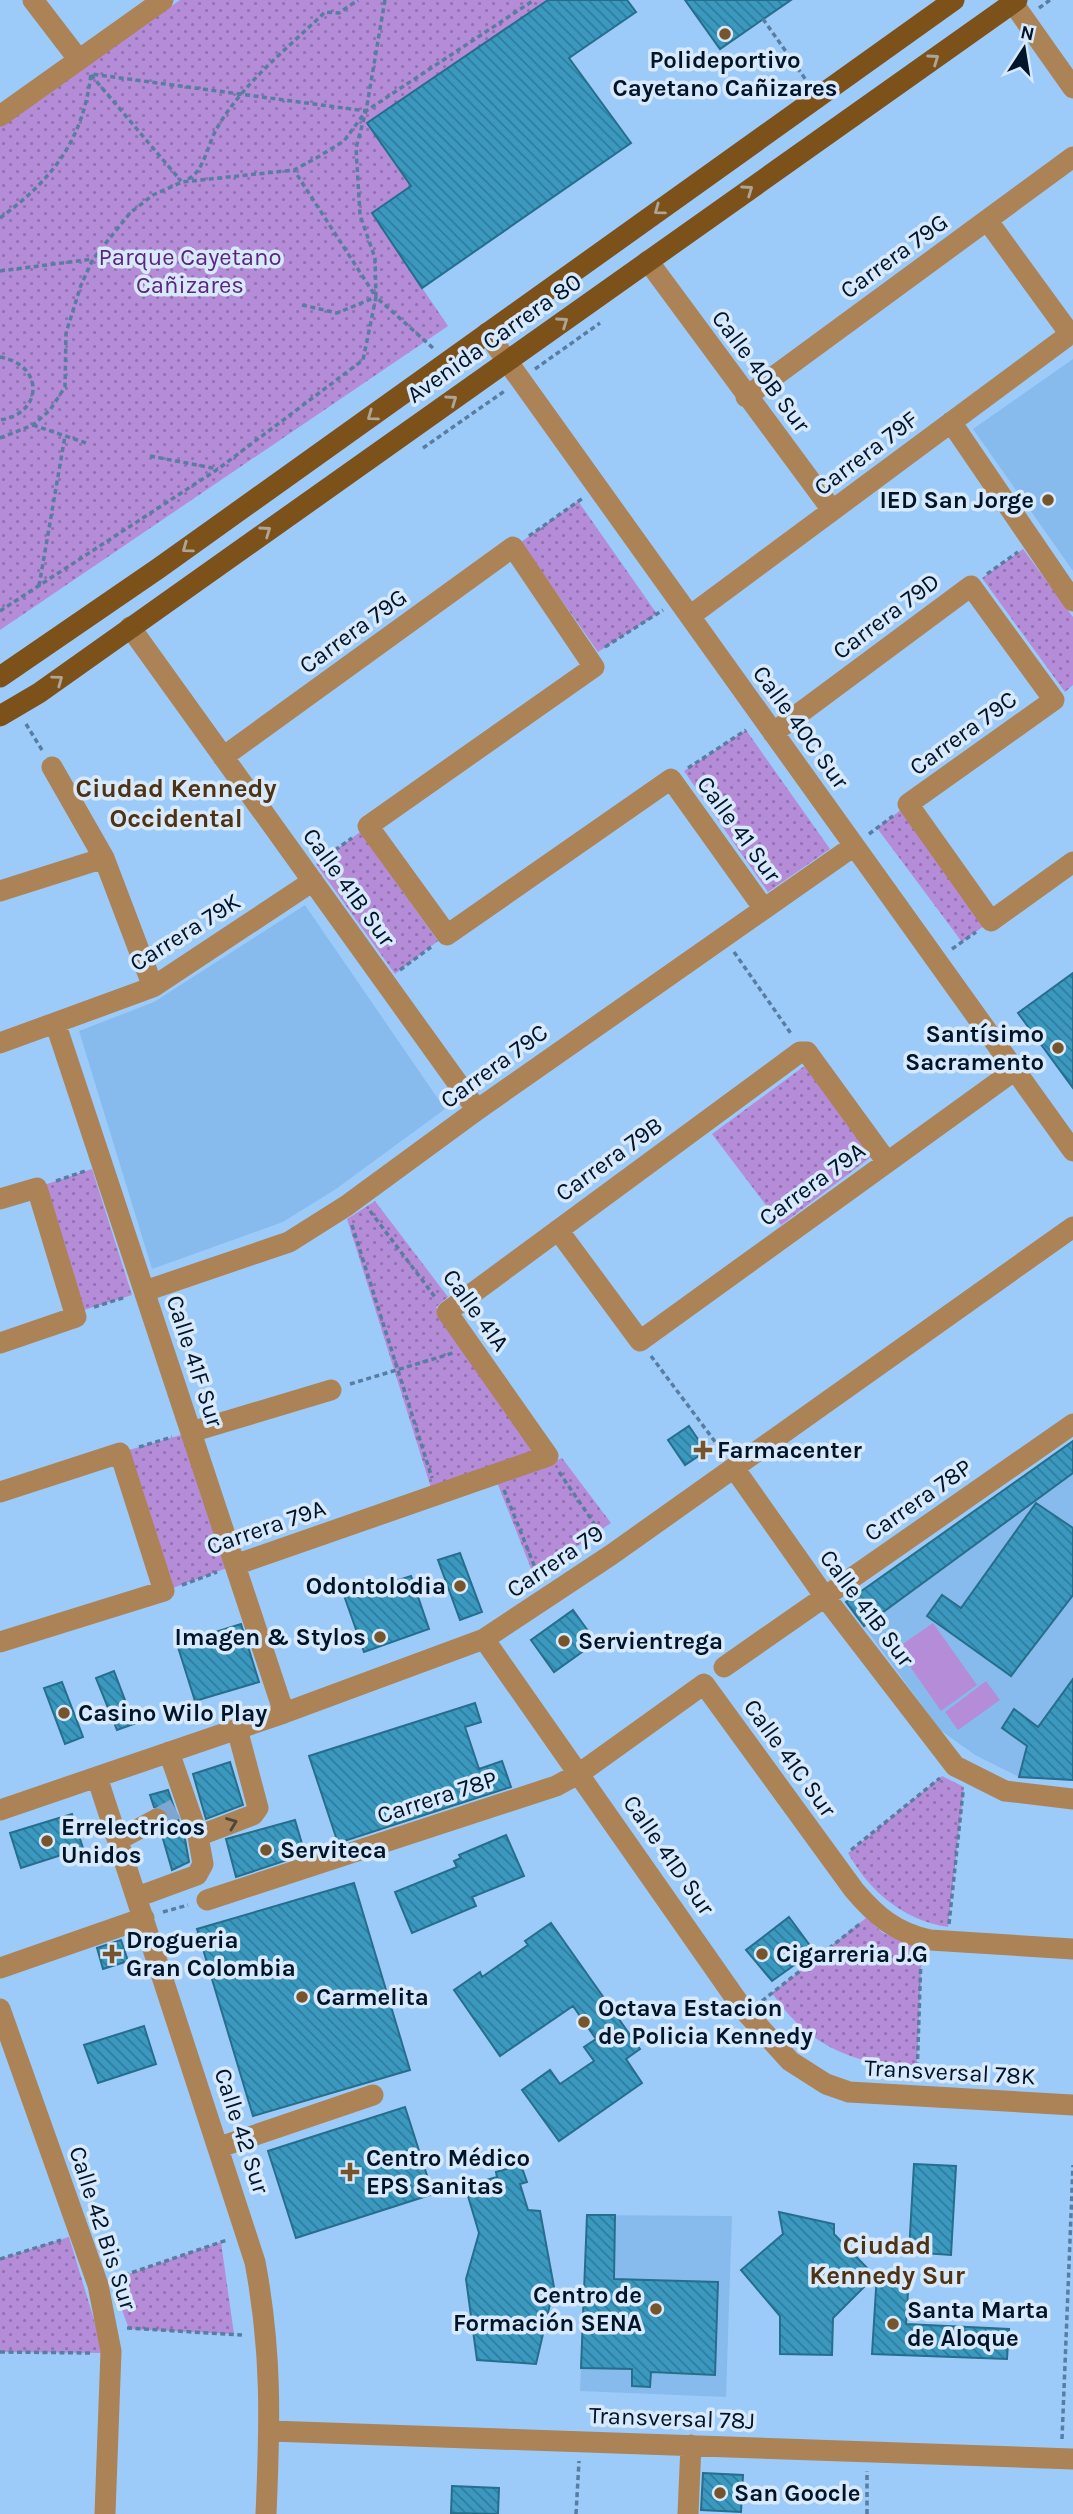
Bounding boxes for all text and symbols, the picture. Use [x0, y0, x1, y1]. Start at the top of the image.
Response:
north arrow [989, 14, 1059, 84]
text: N [1018, 21, 1036, 46]
marker: Polideportivo Cayetano Cañizares [717, 26, 733, 42]
place label: Polideportivo Cayetano Cañizares [613, 46, 837, 102]
one-way arrow [926, 55, 939, 67]
one-way arrow [740, 186, 753, 198]
one-way arrow [654, 202, 667, 214]
street label: Carrera 79G [835, 208, 953, 304]
park label: Parque Cayetano Cañizares [98, 243, 282, 299]
street label: Avenida Carrera 80 [401, 267, 587, 409]
street label: Calle 40B Sur [706, 305, 816, 438]
one-way arrow [555, 318, 568, 330]
one-way arrow [444, 396, 457, 408]
street label: Carrera 79F [808, 405, 924, 501]
one-way arrow [367, 408, 380, 420]
place label: IED San Jorge [880, 486, 1034, 514]
marker: IED San Jorge [1040, 492, 1056, 508]
one-way arrow [258, 527, 271, 539]
one-way arrow [182, 540, 195, 552]
street label: Carrera 79D [827, 567, 945, 665]
street label: Carrera 79G [294, 583, 412, 679]
street label: Calle 40C Sur [747, 660, 855, 794]
one-way arrow [50, 676, 63, 688]
street label: Carrera 79C [904, 685, 1022, 781]
street label: Calle 41 Sur [691, 771, 787, 888]
district label: Ciudad Kennedy Occidental [75, 773, 277, 834]
street label: Calle 41B Sur [297, 823, 401, 952]
street label: Carrera 79K [125, 887, 246, 977]
street label: Carrera 79C [435, 1018, 553, 1114]
place label: Santísimo Sacramento [905, 1020, 1044, 1076]
marker: Santísimo Sacramento [1050, 1040, 1066, 1056]
street label: Carrera 79B [550, 1111, 668, 1207]
street label: Carrera 79A [754, 1136, 871, 1232]
street label: Calle 41A [437, 1264, 515, 1357]
street label: Calle 41F Sur [161, 1292, 230, 1431]
place label: Farmacenter [717, 1436, 862, 1464]
marker: Farmacenter [695, 1442, 711, 1458]
street label: Carrera 78P [859, 1453, 977, 1547]
street label: Carrera 79A [203, 1493, 329, 1560]
street label: Carrera 79 [501, 1519, 609, 1603]
street label: Calle 41B Sur [814, 1544, 920, 1672]
place label: Odontolodia [306, 1572, 446, 1600]
marker: Odontolodia [452, 1578, 468, 1594]
place label: Imagen & Stylos [175, 1623, 366, 1651]
place label: Servientrega [578, 1627, 723, 1655]
marker: Imagen & Stylos [372, 1629, 388, 1645]
marker: Servientrega [556, 1633, 572, 1649]
street label: Calle 41C Sur [738, 1694, 842, 1823]
place label: Casino Wilo Play [78, 1699, 267, 1727]
marker: Casino Wilo Play [56, 1705, 72, 1721]
street label: Carrera 78P [373, 1764, 501, 1830]
street label: Calle 41D Sur [617, 1790, 721, 1921]
place label: Errelectricos Unidos [61, 1813, 205, 1869]
one-way arrow [225, 1817, 237, 1831]
marker: Errelectricos Unidos [39, 1833, 55, 1849]
place label: Serviteca [280, 1836, 387, 1864]
marker: Serviteca [258, 1842, 274, 1858]
place label: Drogueria Gran Colombia [126, 1926, 296, 1982]
place label: Cigarreria J.G [776, 1940, 928, 1968]
marker: Drogueria Gran Colombia [104, 1946, 120, 1962]
marker: Cigarreria J.G [754, 1946, 770, 1962]
place label: Carmelita [316, 1983, 429, 2011]
marker: Carmelita [294, 1989, 310, 2005]
place label: Octava Estacion de Policia Kennedy [598, 1994, 813, 2050]
marker: Octava Estacion de Policia Kennedy [576, 2014, 592, 2030]
street label: Transversal 78K [864, 2054, 1037, 2090]
street label: Calle 42 Sur [209, 2065, 276, 2198]
street label: Calle 42 Bis Sur [63, 2143, 143, 2314]
place label: Centro Médico EPS Sanitas [366, 2144, 530, 2200]
marker: Centro Médico EPS Sanitas [340, 2162, 360, 2182]
district label: Ciudad Kennedy Sur [809, 2230, 966, 2291]
place label: Centro de Formación SENA [453, 2281, 642, 2337]
place label: Santa Marta de Aloque [907, 2296, 1049, 2352]
marker: Centro de Formación SENA [648, 2301, 664, 2317]
marker: Santa Marta de Aloque [885, 2316, 901, 2332]
street label: Transversal 78J [588, 2401, 756, 2435]
place label: San Goocle [734, 2479, 861, 2507]
marker: San Goocle [712, 2485, 728, 2501]

